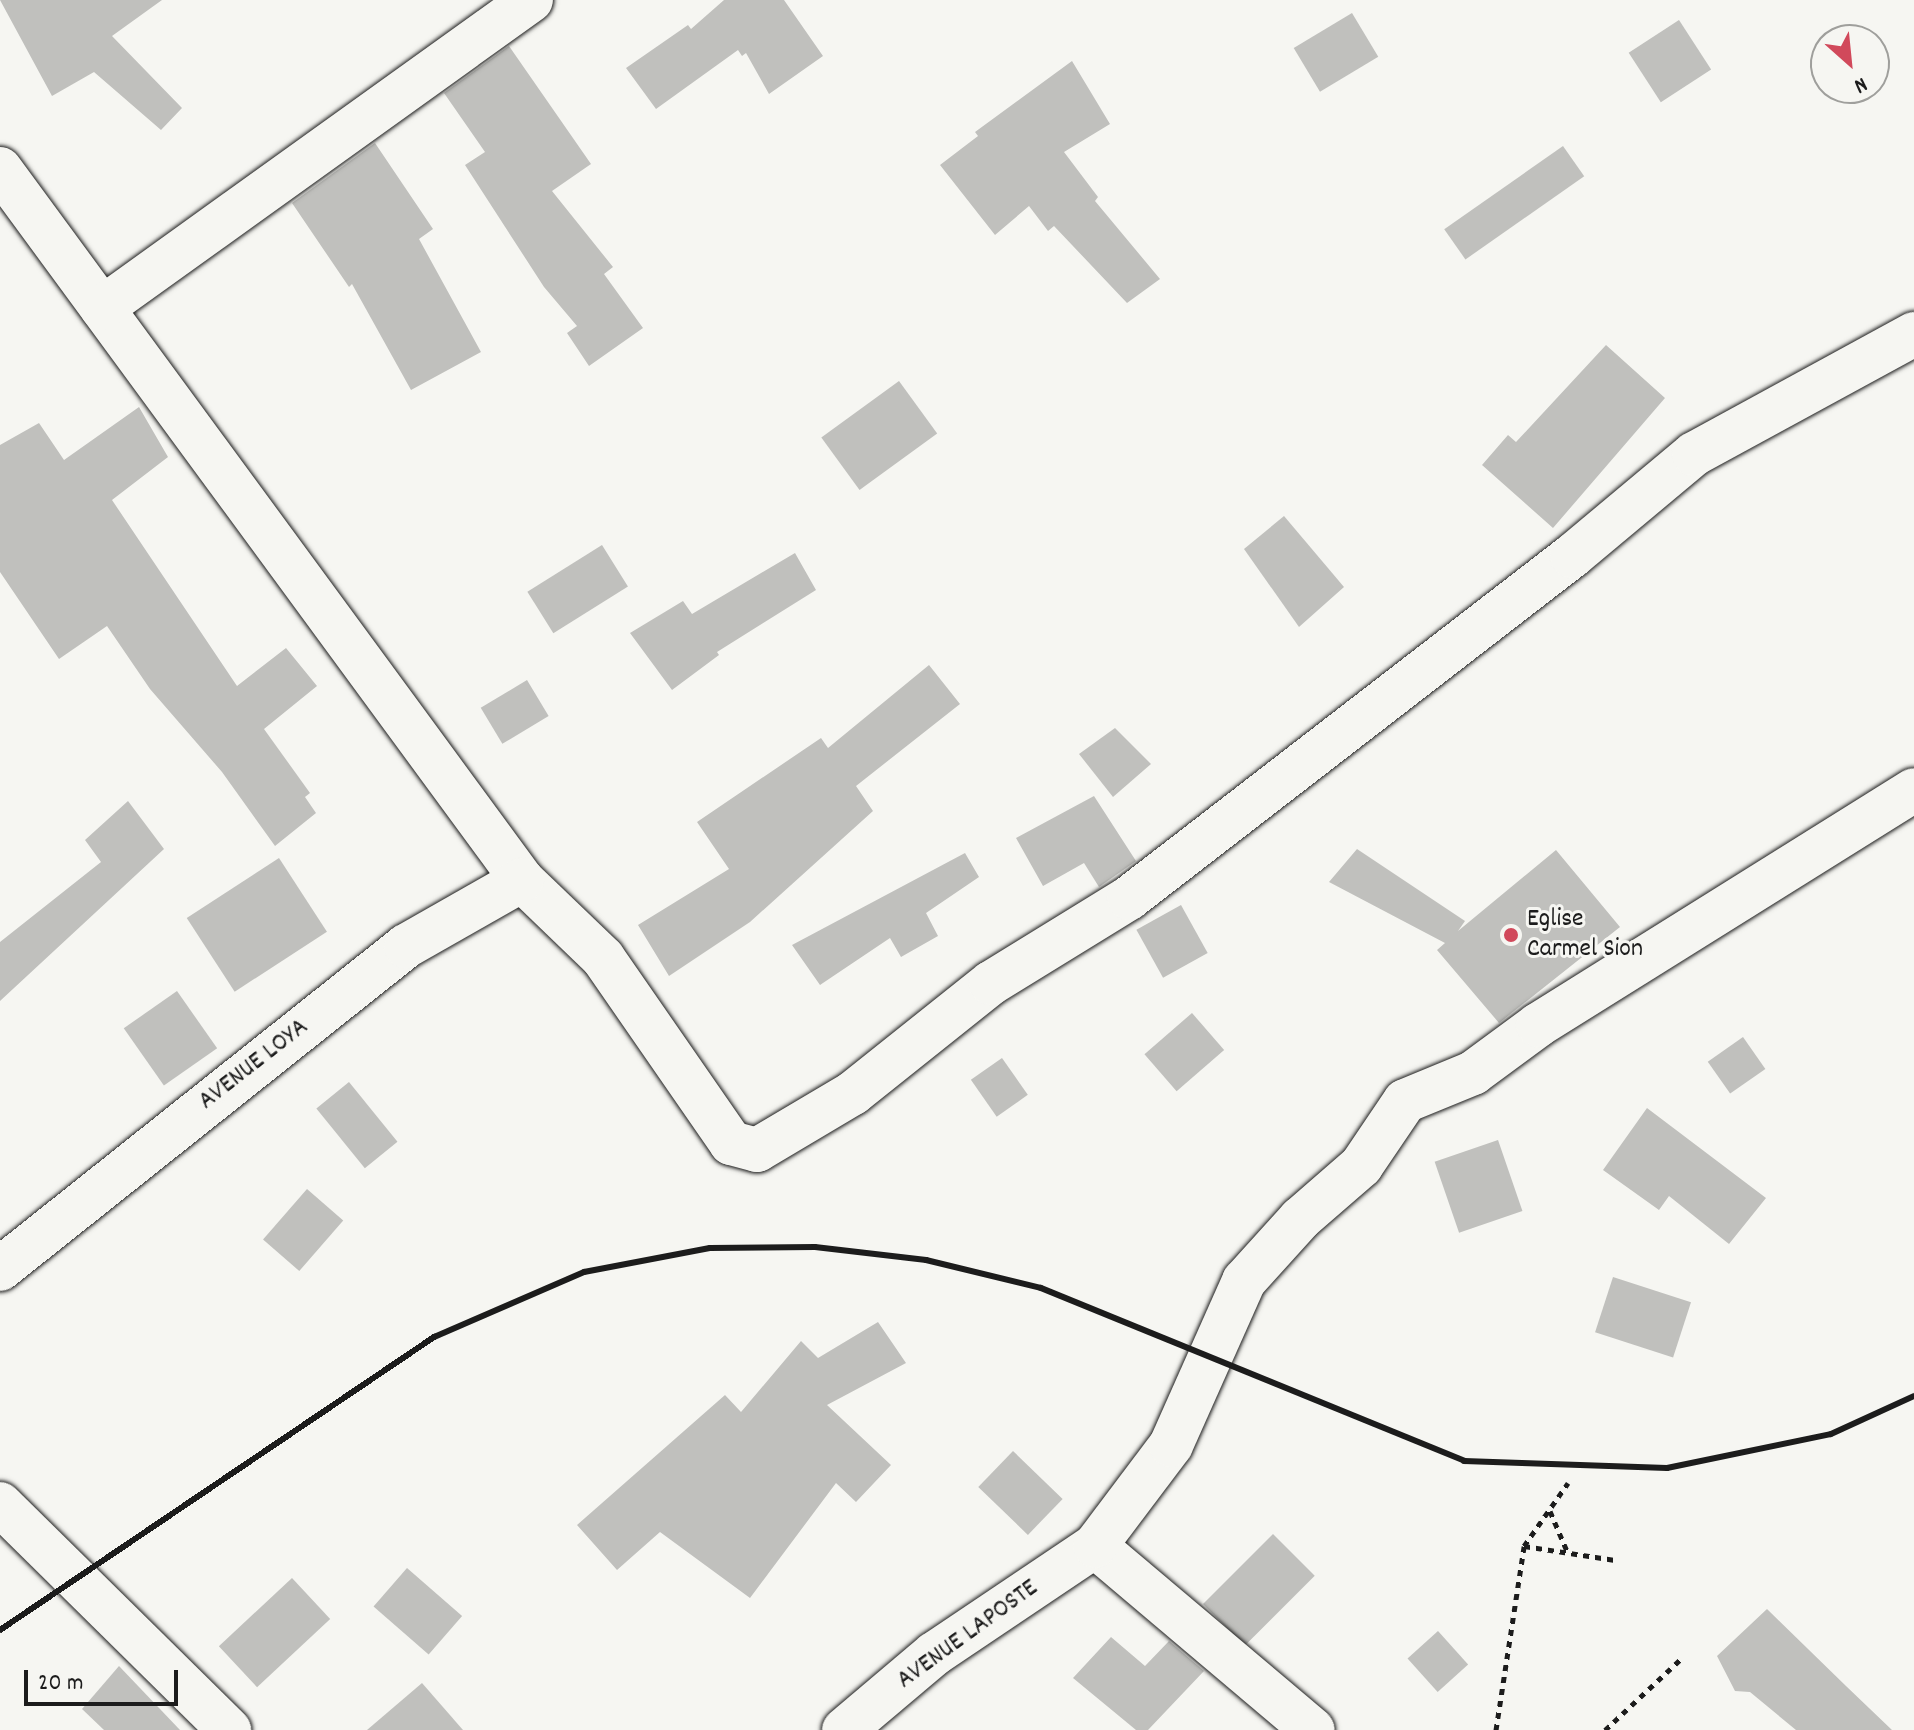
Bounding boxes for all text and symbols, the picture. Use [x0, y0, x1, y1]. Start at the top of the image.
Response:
north arrow [1810, 24, 1890, 104]
text: N [1848, 68, 1872, 100]
place label: Eglise Carmel Sion [1527, 904, 1643, 966]
marker: Eglise Carmel Sion [1502, 926, 1520, 944]
street label: AVENUE LOYA [193, 1012, 315, 1118]
street label: AVENUE LAPOSTE [891, 1573, 1045, 1697]
scale bar [28, 1654, 182, 1704]
text: 20 m [38, 1667, 84, 1701]

